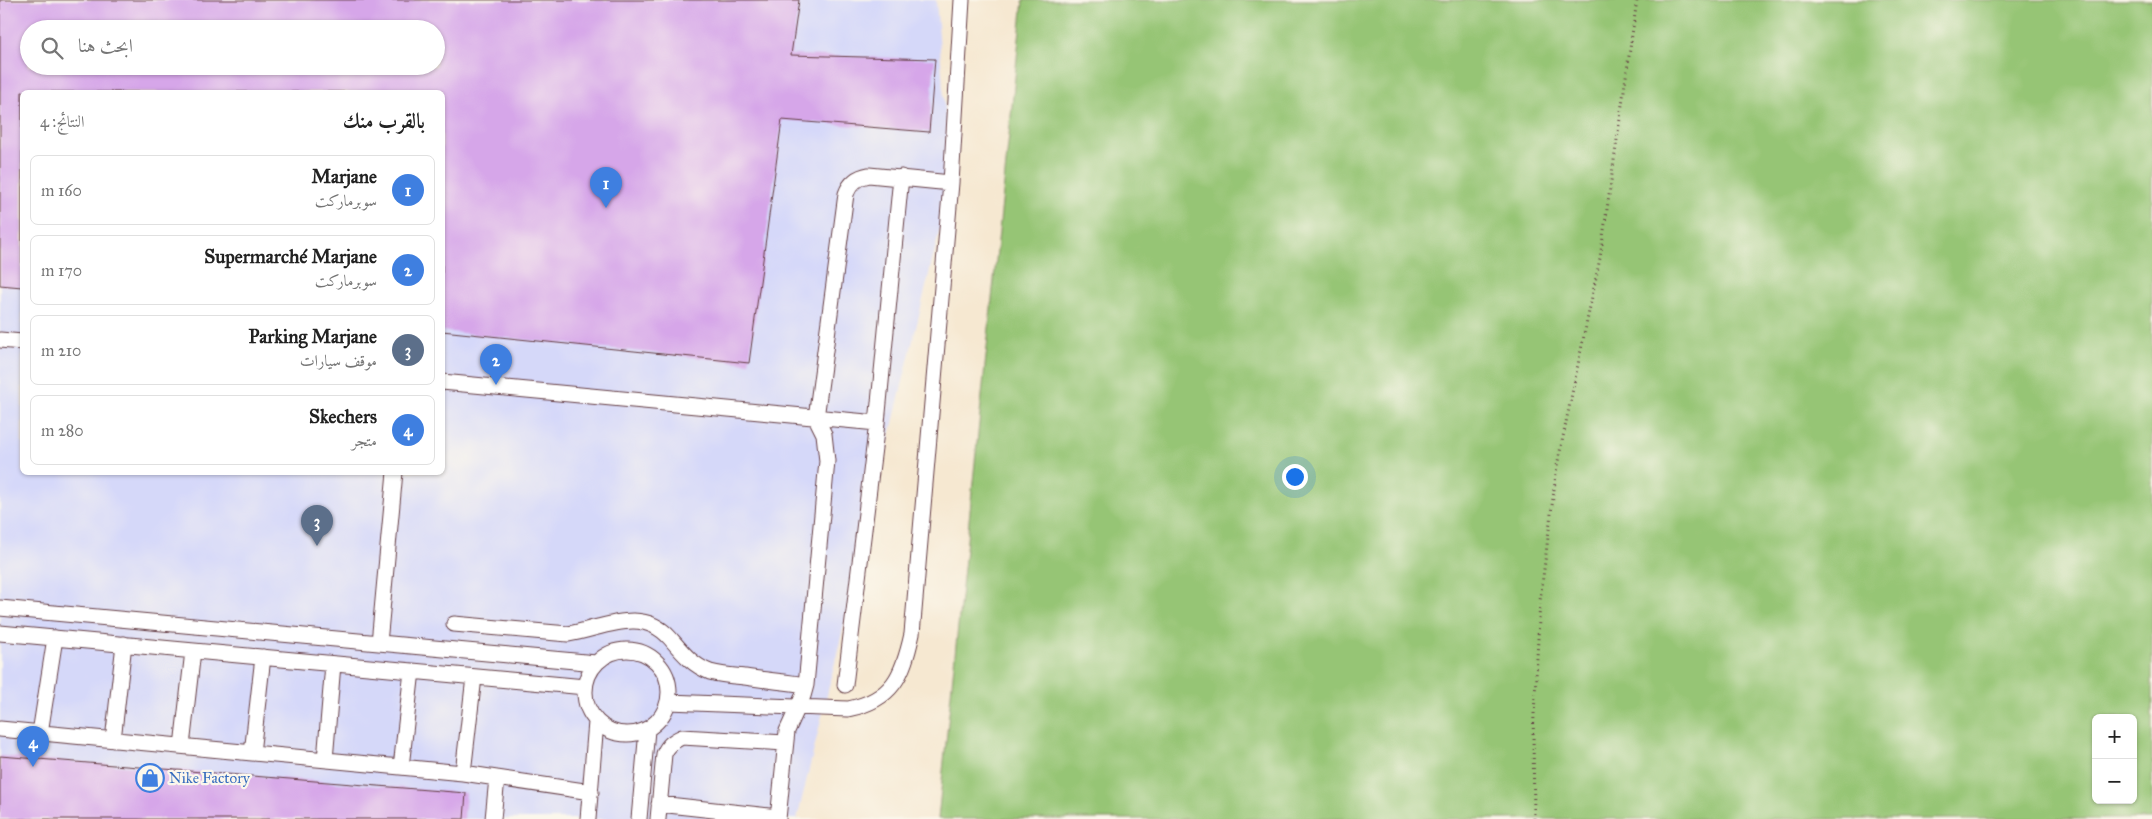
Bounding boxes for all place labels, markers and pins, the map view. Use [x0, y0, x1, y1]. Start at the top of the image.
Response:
pin: 1 [590, 167, 622, 208]
pin: 2 [480, 344, 512, 385]
pin: 3 [301, 505, 333, 546]
pin: 4 [17, 726, 49, 767]
shop icon: Nike Factory [135, 763, 165, 793]
place label: Nike Factory [169, 769, 251, 787]

